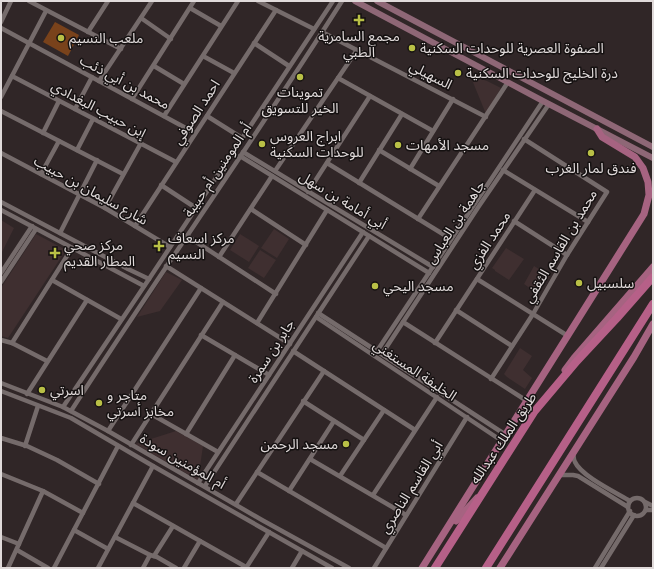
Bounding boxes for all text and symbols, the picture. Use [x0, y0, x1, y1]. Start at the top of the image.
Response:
marker: مجمع السامرية الطبي [353, 14, 365, 26]
place label: مجمع السامرية الطبي [318, 26, 400, 63]
place label: ملعب النسيم [69, 28, 143, 49]
marker: ملعب النسيم [56, 33, 66, 43]
place label: الصفوة العصرية للوحدات السكنية [420, 38, 604, 57]
marker: الصفوة العصرية للوحدات السكنية [407, 43, 417, 53]
street label: محمد بن أبي ذئب [76, 50, 174, 115]
street label: السهيلي [406, 56, 456, 95]
place label: درة الخليج للوحدات السكنية [466, 63, 618, 84]
marker: درة الخليج للوحدات السكنية [453, 68, 463, 78]
marker: تموينات الخير للتسويق [295, 72, 305, 82]
street label: إبن حبيب البغدادي [47, 76, 151, 144]
street label: احمد الصوفي [167, 76, 226, 149]
place label: تموينات الخير للتسويق [261, 82, 339, 118]
street label: أم المومنين أم حبيبة [178, 119, 257, 222]
place label: ابراج العروس للوحدات السكنية [270, 126, 364, 161]
place label: مسجد الأمهات [406, 135, 489, 154]
marker: ابراج العروس للوحدات السكنية [257, 139, 267, 149]
marker: مسجد الأمهات [393, 140, 403, 150]
marker: فندق لمار الغرب [586, 148, 596, 158]
street label: شارع سليمان بن حبيب [30, 150, 152, 231]
place label: فندق لمار الغرب [546, 158, 636, 177]
street label: أبي أمامة بن سهل [295, 166, 391, 235]
street label: جاهمة بن العباس [420, 176, 489, 267]
street label: محمد بن القاسم الثقفي [518, 185, 603, 307]
street label: محمد الفزي [463, 207, 516, 274]
place label: مركز اسعاف النسيم [168, 228, 235, 265]
place label: مركز صحي المطار القديم [64, 235, 135, 272]
marker: مركز اسعاف النسيم [153, 240, 165, 252]
marker: مركز صحي المطار القديم [49, 247, 61, 259]
place label: سلسبيل [587, 273, 634, 292]
place label: مسجد اليحي [383, 276, 454, 297]
marker: سلسبيل [574, 278, 584, 288]
marker: مسجد اليحي [370, 281, 380, 291]
street label: جابر بن سمرة [243, 315, 298, 386]
street label: الخليفة المستغني [368, 335, 461, 406]
place label: اسرتي [50, 380, 84, 401]
marker: اسرتي [37, 385, 47, 395]
place label: متاجر و مخابز أسرتي [107, 385, 174, 422]
street label: طريق الملك عبدالله [465, 388, 541, 488]
marker: متاجر و مخابز أسرتي [94, 398, 104, 408]
street label: أم المؤمنين سودة [136, 428, 230, 495]
place label: مسجد الرحمن [260, 434, 338, 453]
street label: أبي القاسم الناصري [374, 436, 449, 538]
marker: مسجد الرحمن [341, 439, 351, 449]

